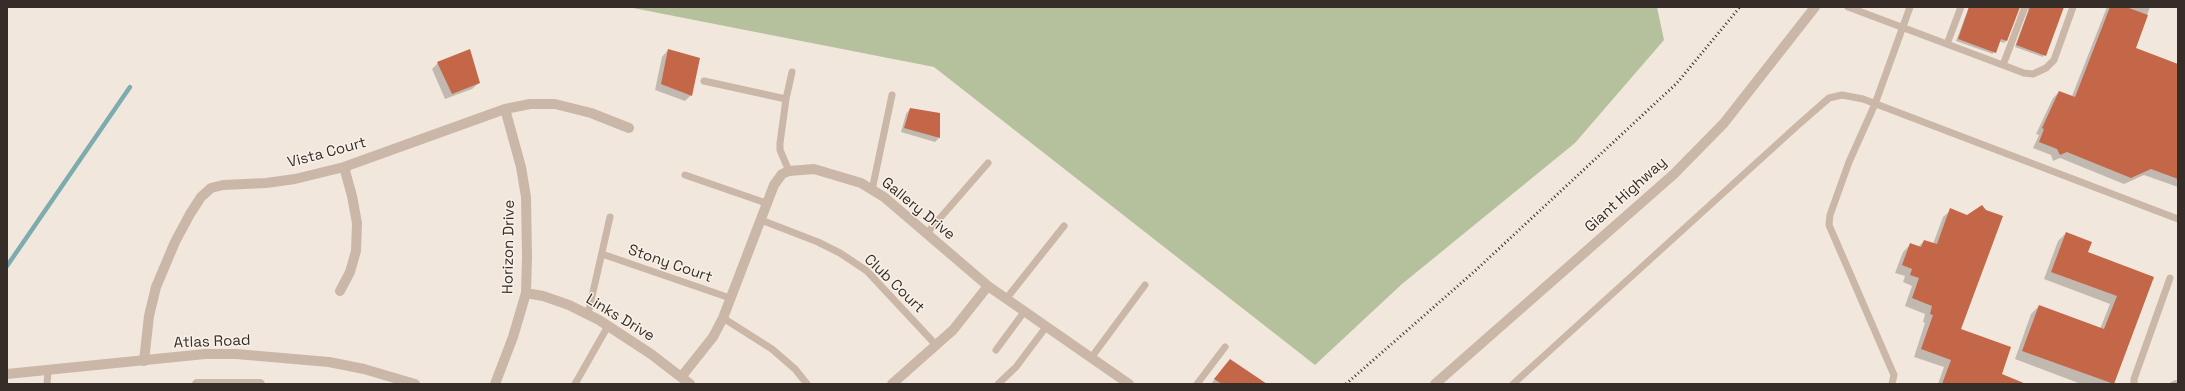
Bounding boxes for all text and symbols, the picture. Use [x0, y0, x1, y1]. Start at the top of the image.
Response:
street label: Vista Court [286, 134, 368, 172]
street label: Giant Highway [1581, 154, 1671, 236]
street label: Gallery Drive [878, 174, 958, 244]
street label: Horizon Drive [499, 200, 519, 294]
street label: Stony Court [626, 241, 714, 287]
street label: Club Court [860, 251, 928, 317]
street label: Links Drive [583, 291, 657, 345]
street label: Atlas Road [173, 332, 251, 352]

